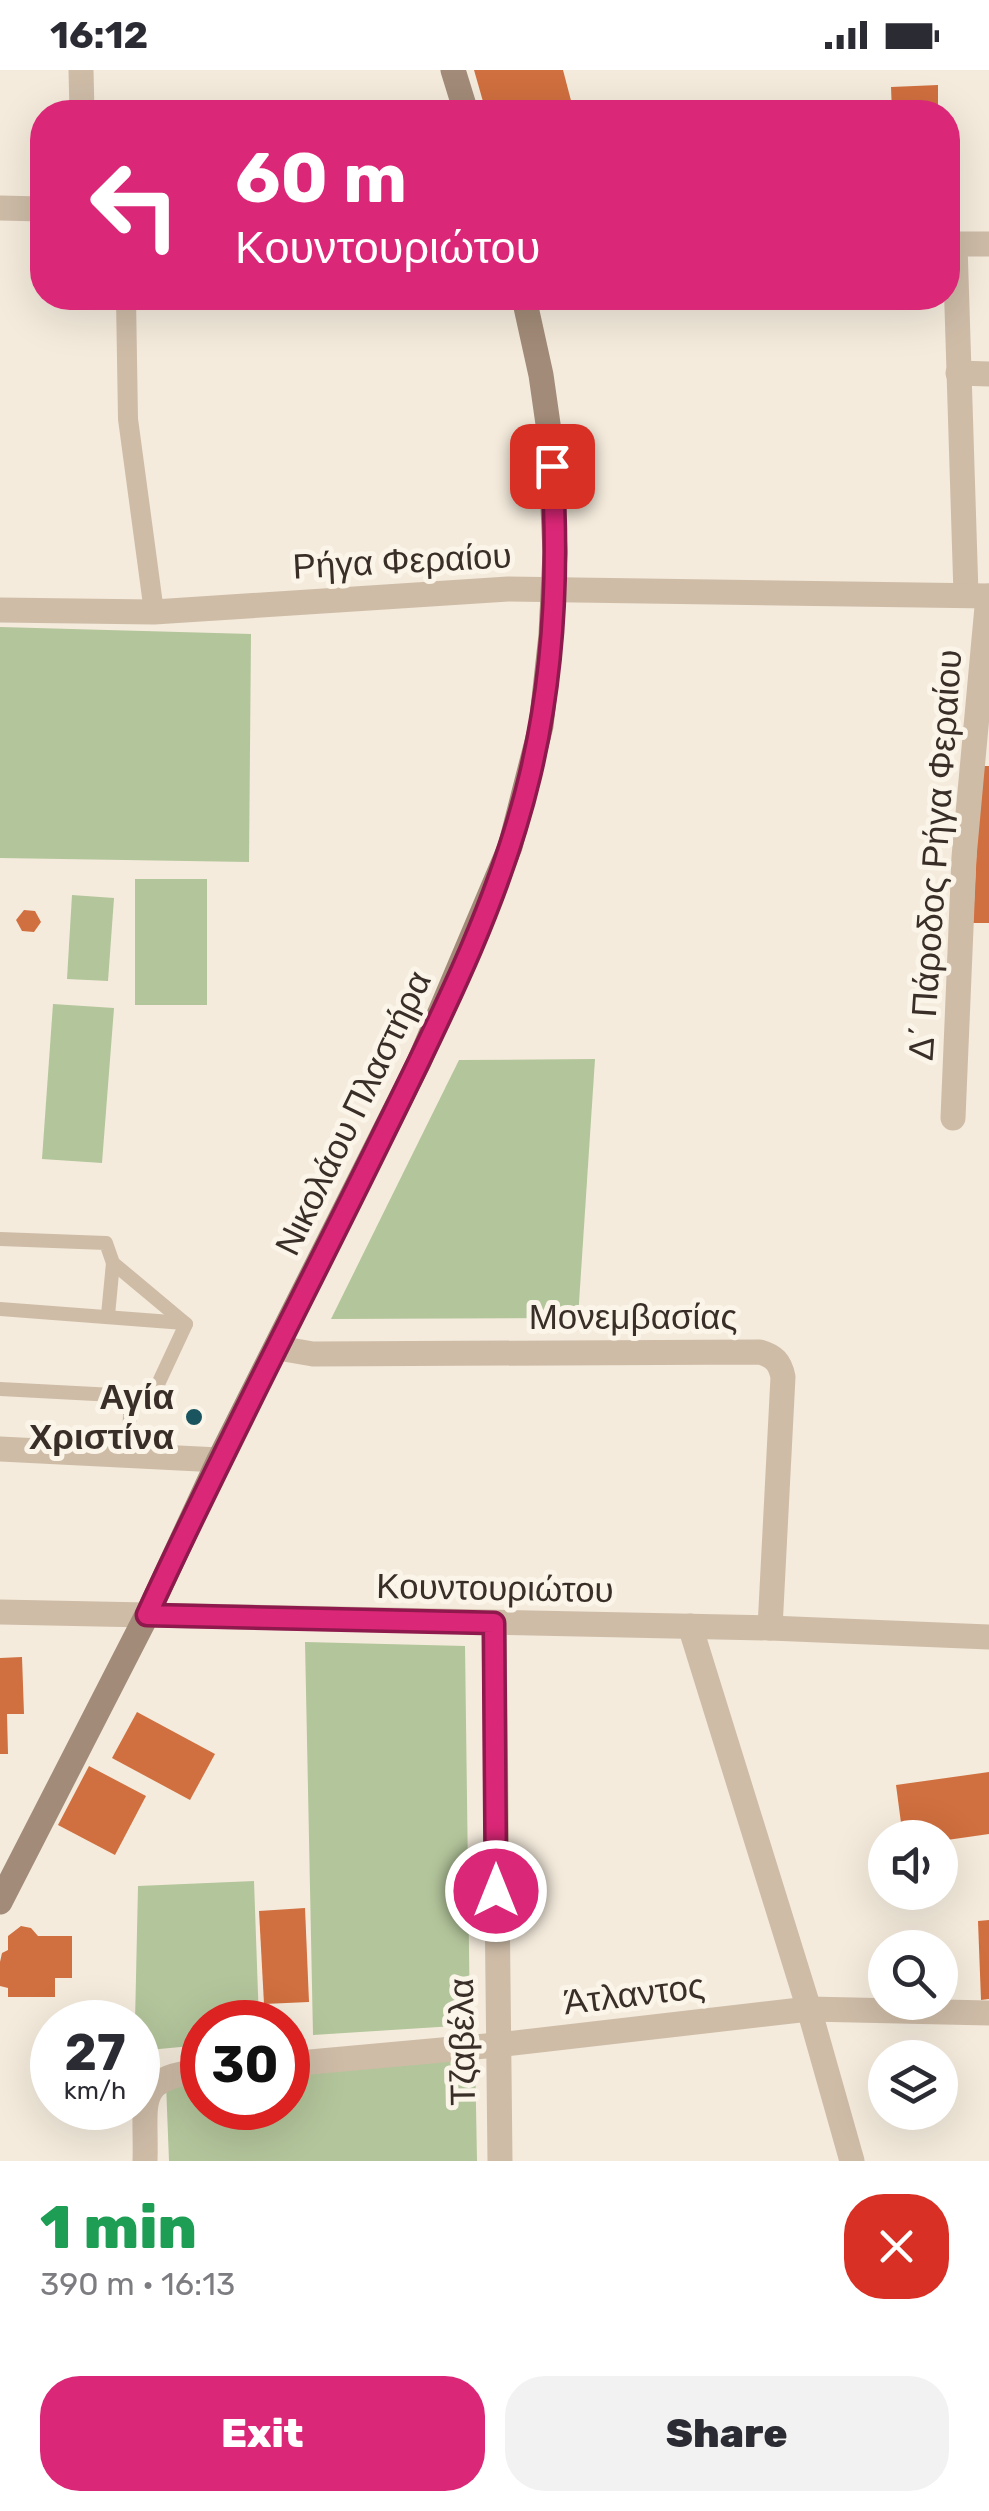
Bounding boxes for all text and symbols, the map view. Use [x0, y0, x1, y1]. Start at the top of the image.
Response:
text: 16:12 [50, 12, 148, 58]
text: 60 m [235, 137, 407, 220]
icon: left [70, 140, 200, 270]
text: Κουντουριώτου [235, 221, 540, 274]
pin [510, 424, 595, 509]
icon: arrive [525, 439, 580, 494]
street label: Ρήγα Φεραίου [291, 534, 513, 588]
street label: Δ΄ Πάροδος Ρήγα Φεραίου [900, 648, 970, 1062]
street label: Νικολάου Πλαστήρα [266, 964, 440, 1262]
street label: Μονεμβασίας [529, 1296, 737, 1338]
place label: Αγία Χριστίνα [29, 1376, 174, 1458]
marker: Αγία Χριστίνα [183, 1406, 205, 1428]
street label: Κουντουριώτου [376, 1565, 614, 1611]
map controls [868, 1820, 958, 2130]
button: sound [868, 1820, 958, 1910]
position arrow [444, 1839, 548, 1943]
button: search [868, 1930, 958, 2020]
street label: Άτλαντος [561, 1965, 707, 2023]
street label: Τζαβέλα [440, 1978, 484, 2106]
speed limit sign: 30 [180, 2000, 310, 2130]
text: 27 [64, 2023, 126, 2083]
button: layers [868, 2040, 958, 2130]
text: km/h [64, 2076, 126, 2105]
text: 1 min [40, 2192, 197, 2263]
button: close [844, 2194, 949, 2299]
text: 390 m · 16:13 [40, 2265, 235, 2303]
button: Exit [40, 2376, 485, 2491]
button: Share [505, 2376, 949, 2491]

